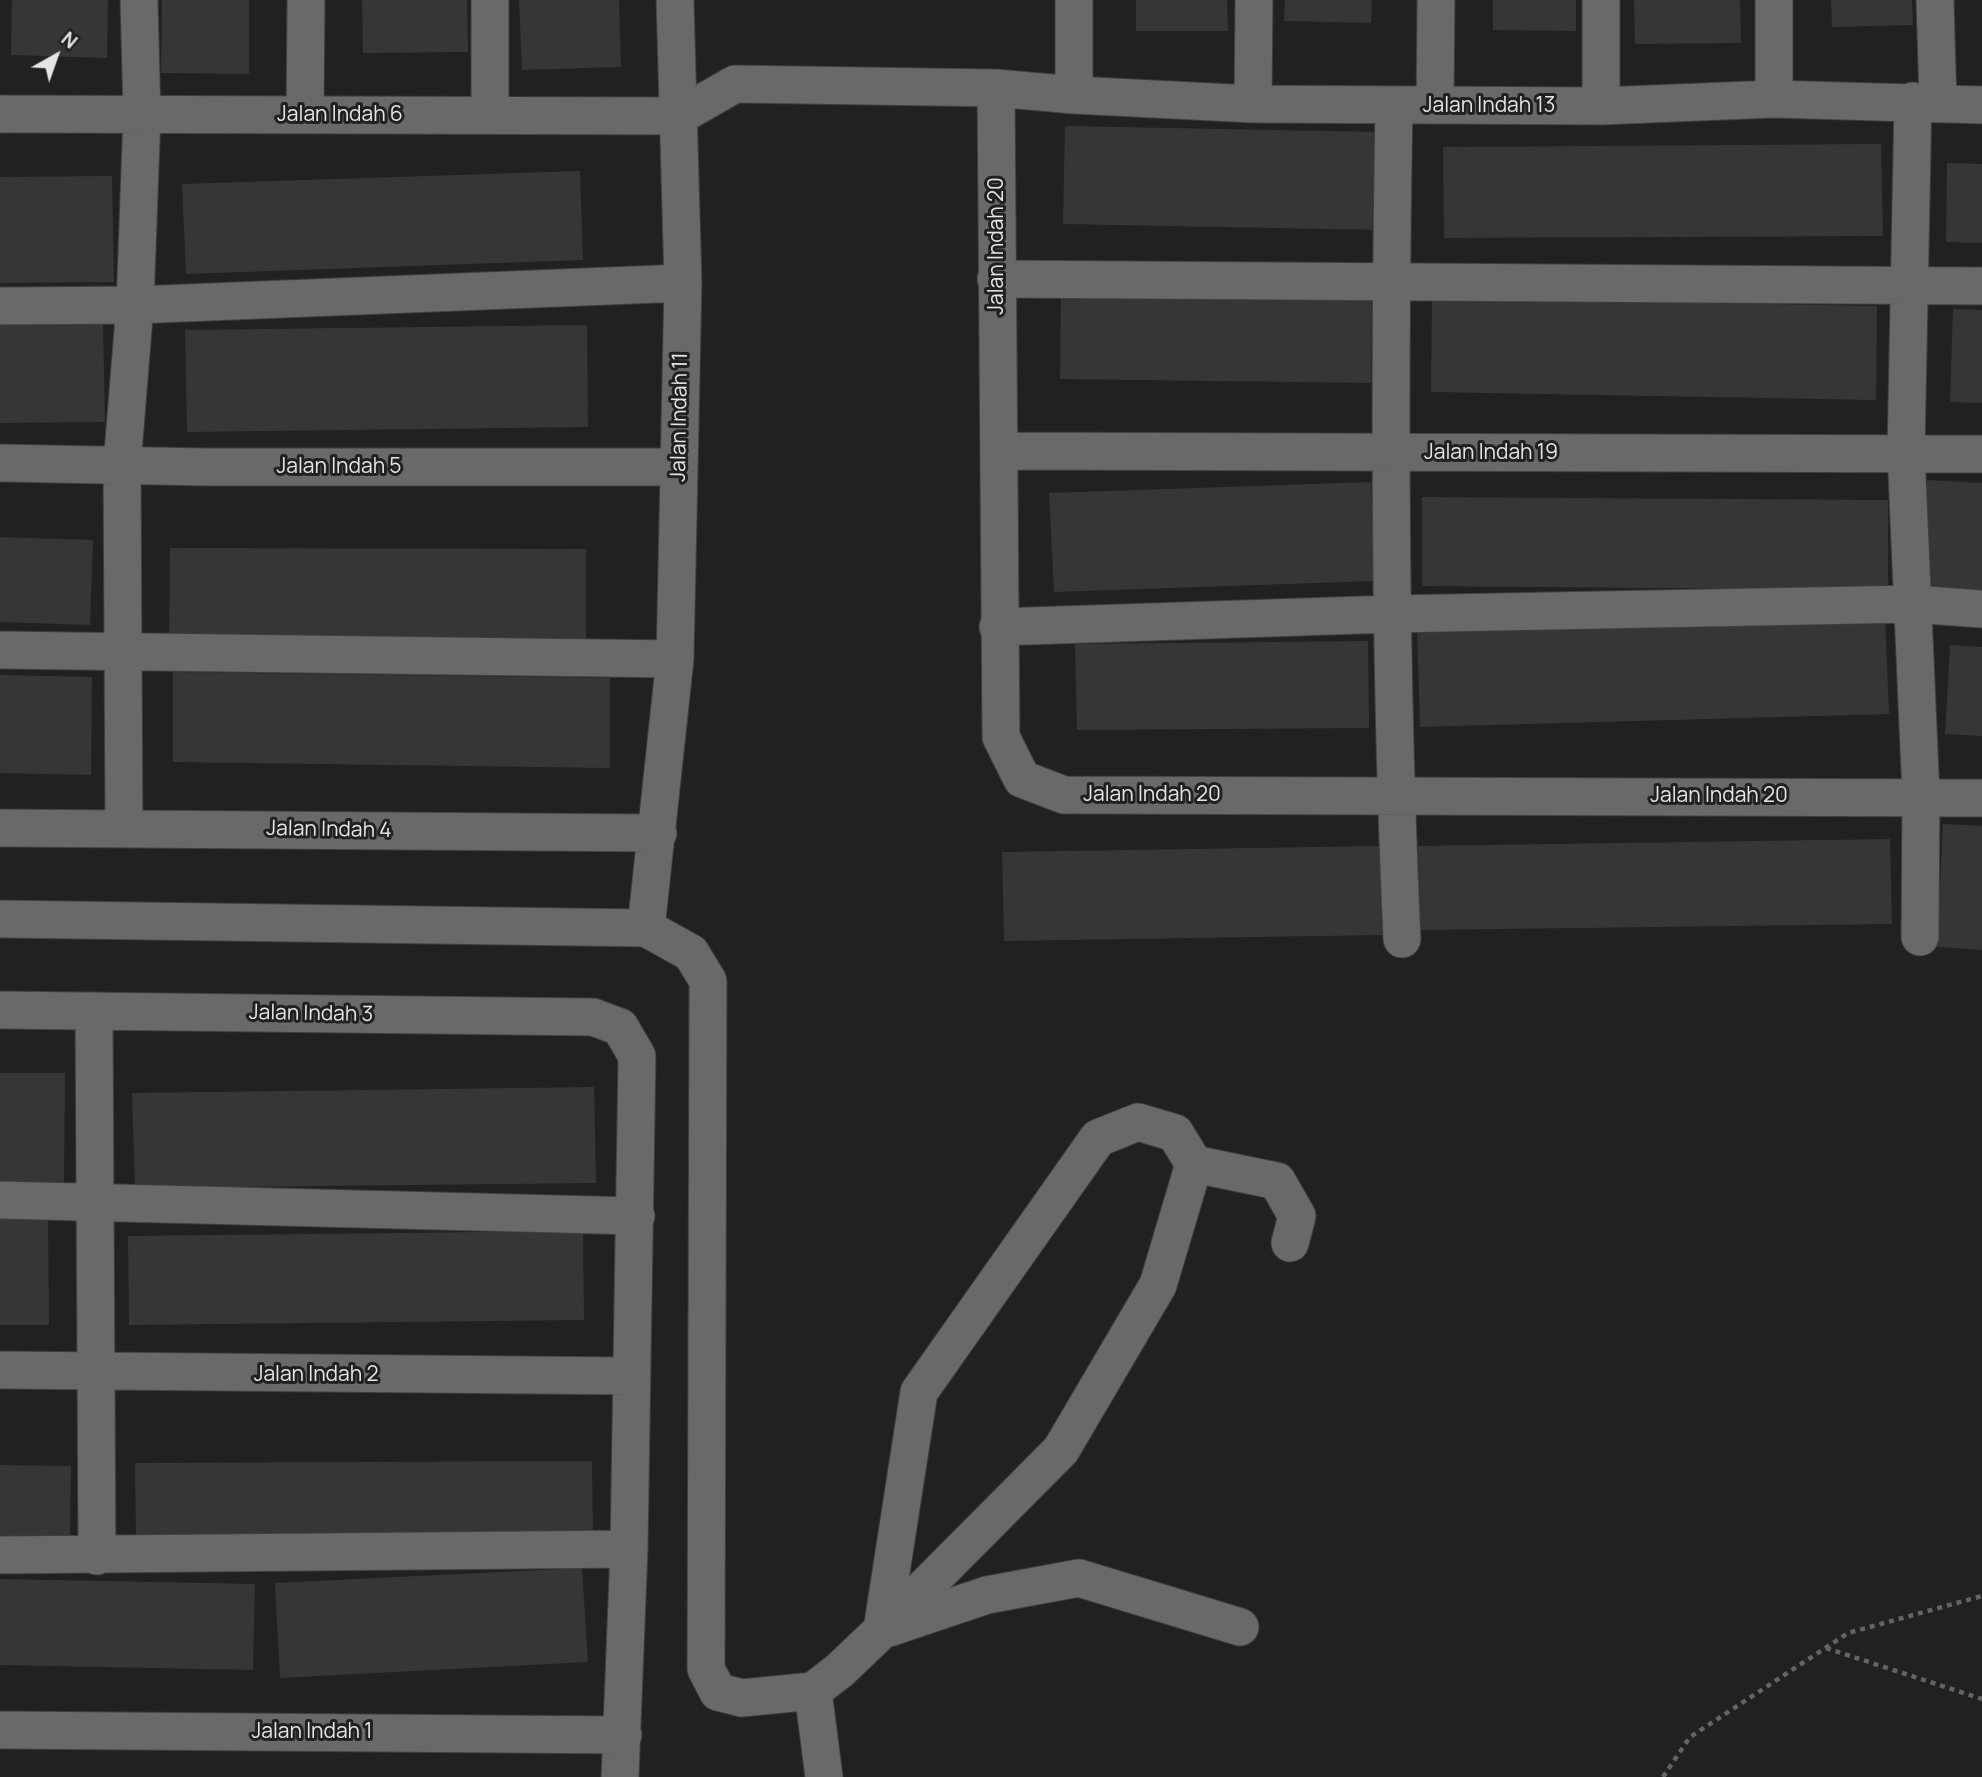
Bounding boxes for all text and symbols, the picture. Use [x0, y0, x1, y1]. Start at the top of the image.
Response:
north arrow [21, 21, 91, 91]
text: N [56, 26, 83, 54]
street label: Jalan Indah 13 [1423, 93, 1555, 119]
street label: Jalan Indah 6 [277, 102, 403, 128]
street label: Jalan Indah 20 [984, 177, 1010, 315]
street label: Jalan Indah 11 [666, 352, 694, 482]
street label: Jalan Indah 19 [1424, 440, 1558, 466]
street label: Jalan Indah 5 [277, 454, 401, 480]
street label: Jalan Indah 20 [1083, 782, 1221, 808]
street label: Jalan Indah 20 [1650, 783, 1788, 809]
street label: Jalan Indah 4 [266, 816, 392, 844]
street label: Jalan Indah 3 [249, 1000, 373, 1028]
street label: Jalan Indah 2 [254, 1362, 378, 1388]
street label: Jalan Indah 1 [252, 1719, 372, 1745]

